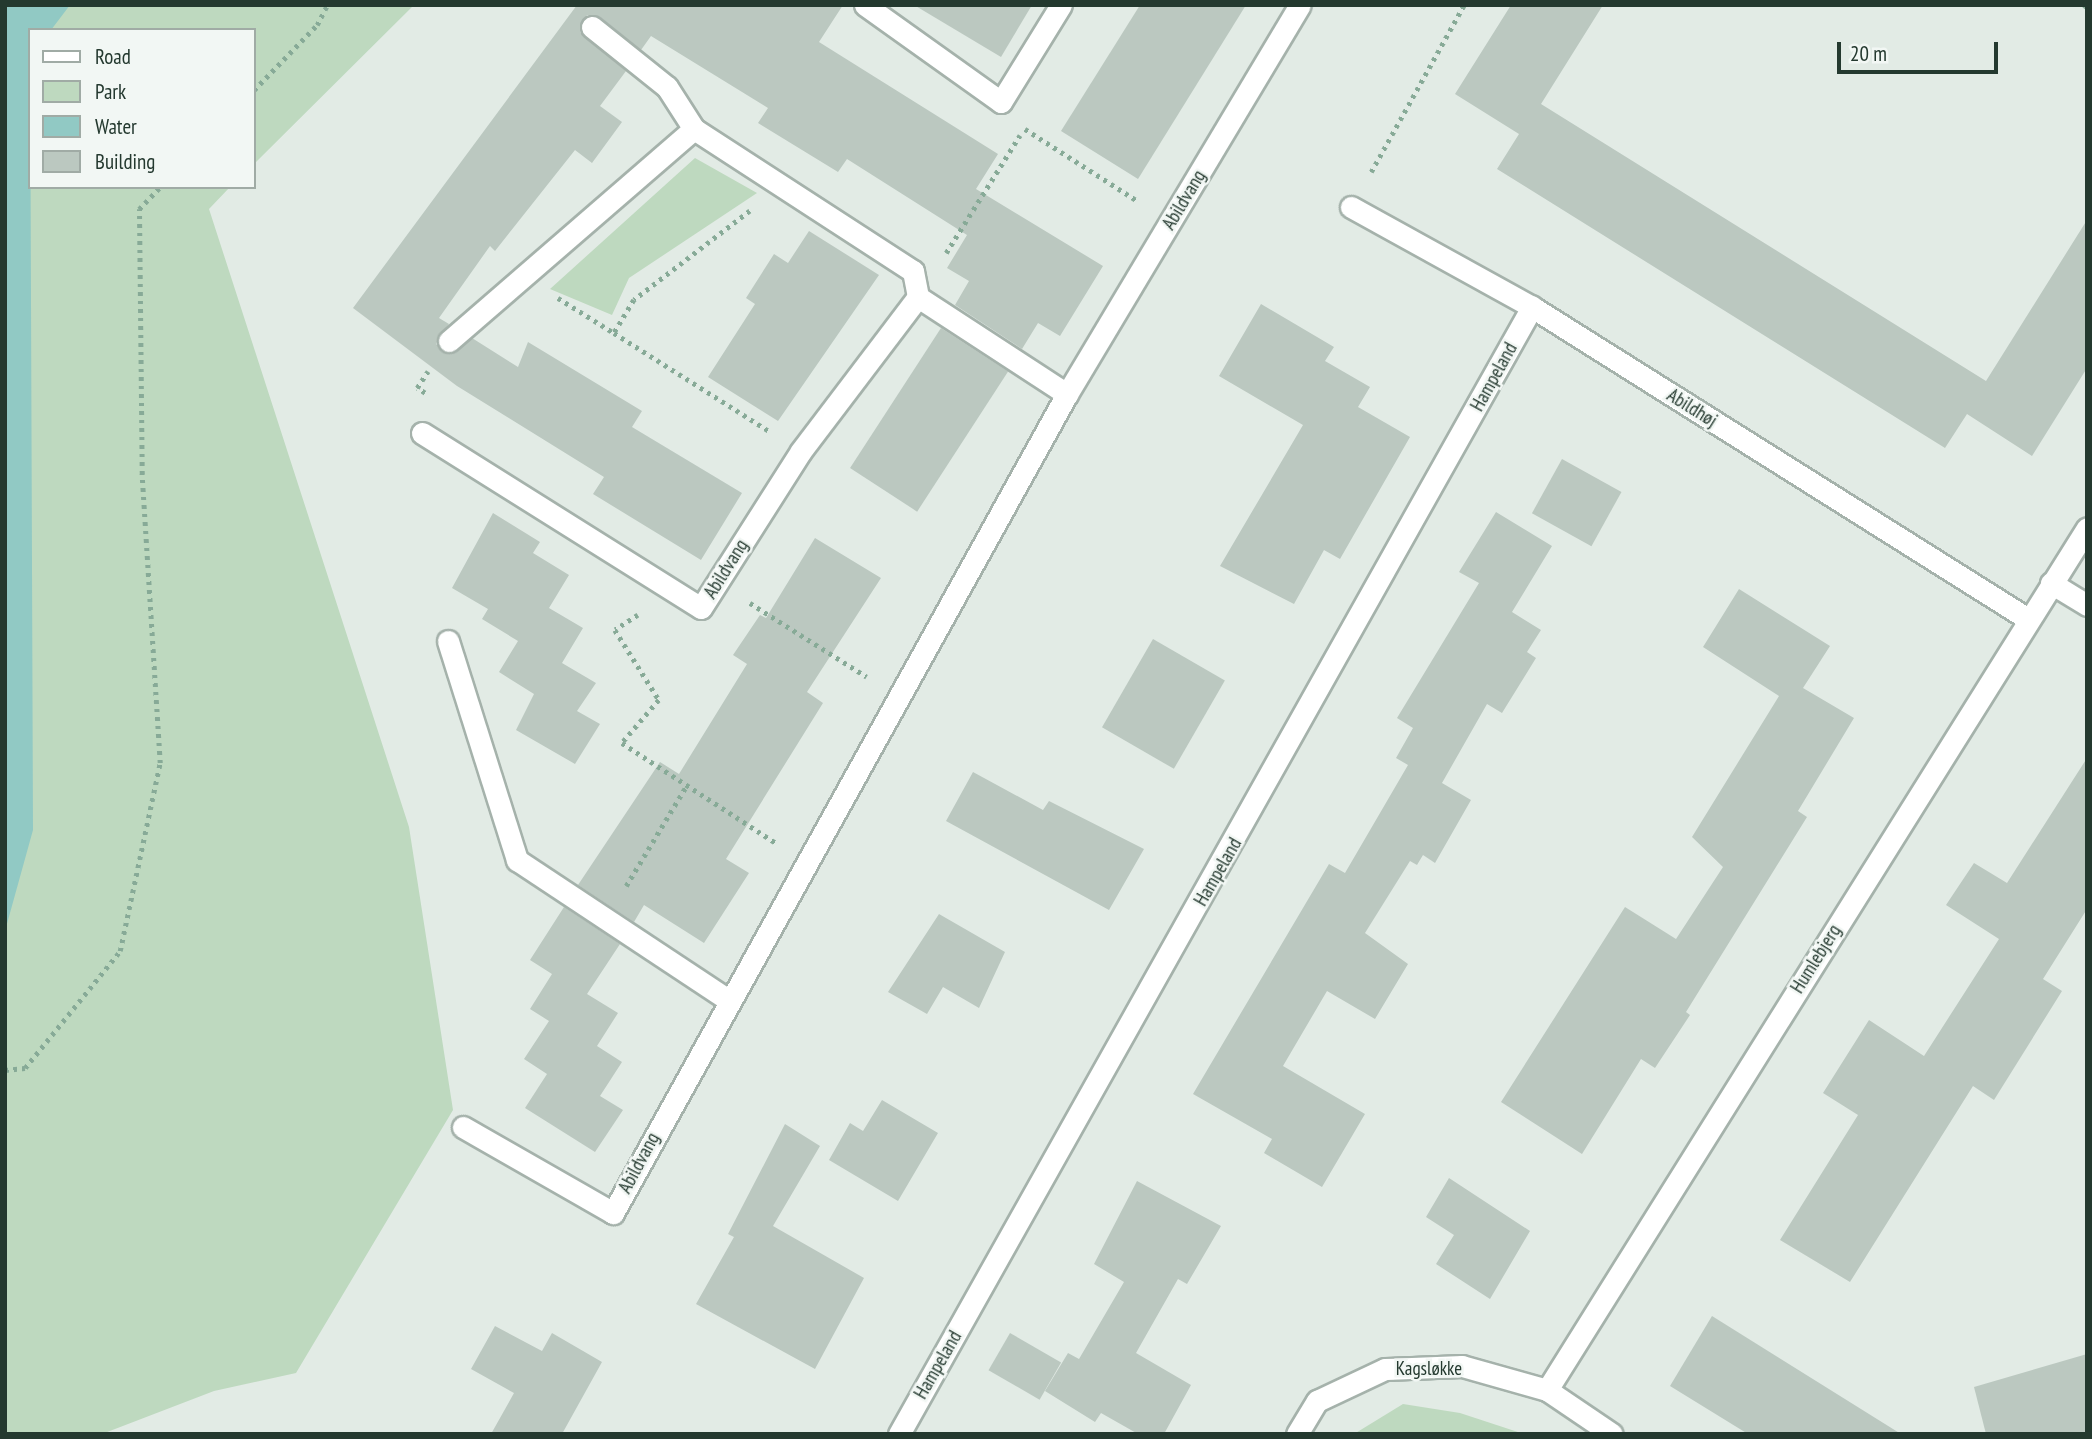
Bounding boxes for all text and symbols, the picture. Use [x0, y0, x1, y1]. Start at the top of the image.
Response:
legend [28, 28, 256, 189]
scale bar [1840, 28, 2001, 72]
text: 20 m [1850, 40, 1887, 67]
text: Road [95, 43, 131, 70]
text: Park [95, 78, 126, 105]
text: Water [95, 113, 137, 140]
text: Building [95, 148, 155, 175]
street label: Abildvang [1157, 166, 1211, 234]
street label: Hampeland [1466, 339, 1522, 415]
street label: Abildhøj [1663, 384, 1721, 432]
street label: Abildvang [699, 535, 753, 603]
street label: Hampeland [1189, 834, 1247, 910]
street label: Humlebjerg [1786, 920, 1846, 998]
street label: Abildvang [614, 1129, 664, 1197]
street label: Hampeland [909, 1327, 967, 1403]
street label: Kagsløkke [1396, 1358, 1462, 1380]

